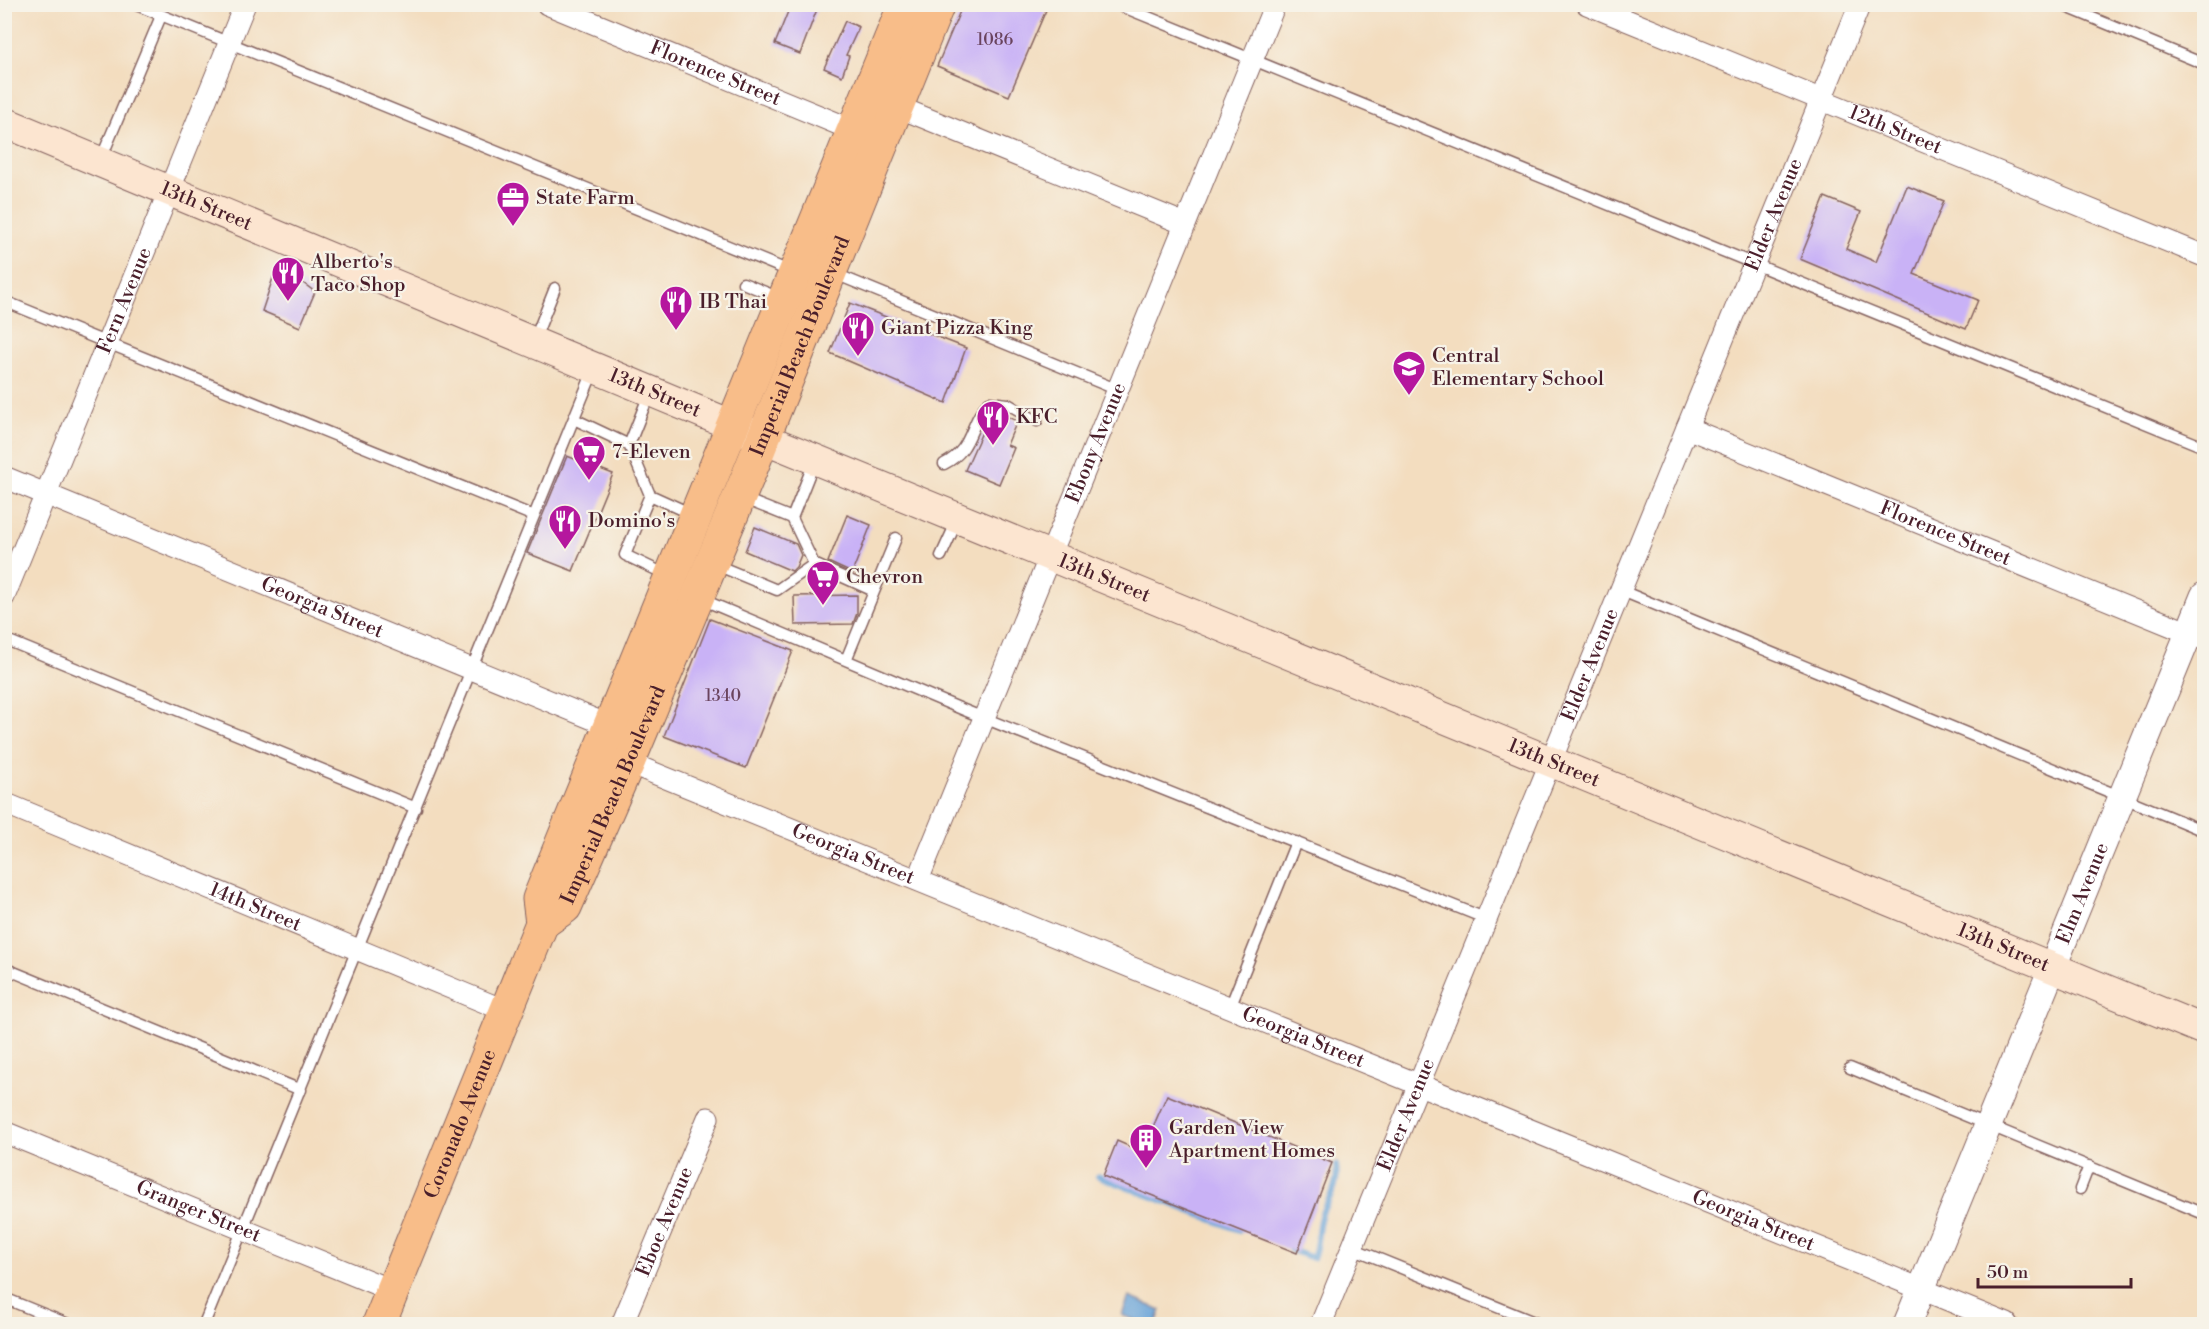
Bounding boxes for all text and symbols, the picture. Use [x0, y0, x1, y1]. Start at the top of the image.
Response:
house number: 1086 [977, 30, 1014, 50]
street label: Florence Street [646, 35, 785, 111]
street label: 12th Street [1845, 100, 1945, 160]
street label: Elder Avenue [1740, 155, 1808, 275]
street label: 13th Street [156, 176, 256, 236]
office icon: State Farm [495, 180, 531, 227]
place label: State Farm [536, 186, 635, 211]
street label: Imperial Beach Boulevard [745, 232, 856, 460]
street label: Fern Avenue [92, 244, 157, 358]
place label: Alberto's Taco Shop [310, 250, 406, 298]
restaurant icon: Alberto's Taco Shop [270, 255, 306, 302]
restaurant icon: IB Thai [658, 284, 694, 331]
place label: IB Thai [699, 290, 767, 315]
restaurant icon: Giant Pizza King [840, 310, 876, 357]
place label: Giant Pizza King [881, 316, 1033, 341]
place label: Central Elementary School [1432, 344, 1604, 392]
school or university icon: Central Elementary School [1391, 349, 1427, 396]
street label: 13th Street [605, 363, 705, 423]
street label: Ebony Avenue [1060, 379, 1132, 507]
restaurant icon: KFC [975, 399, 1011, 446]
place label: KFC [1016, 405, 1057, 430]
supermarket icon: 7-Eleven [571, 434, 607, 481]
place label: 7-Eleven [612, 440, 691, 465]
street label: Florence Street [1876, 495, 2015, 571]
restaurant icon: Domino's [547, 503, 583, 550]
place label: Domino's [588, 509, 675, 534]
street label: 13th Street [1054, 548, 1154, 608]
supermarket icon: Chevron [805, 559, 841, 606]
place label: Chevron [846, 565, 923, 590]
street label: Georgia Street [257, 571, 387, 644]
street label: Elder Avenue [1556, 605, 1624, 725]
street label: Imperial Beach Boulevard [555, 681, 672, 908]
house number: 1340 [705, 686, 741, 706]
street label: 13th Street [1504, 733, 1604, 793]
street label: Georgia Street [788, 818, 918, 890]
street label: Elm Avenue [2051, 839, 2115, 948]
street label: 14th Street [205, 877, 305, 937]
street label: 13th Street [1953, 917, 2053, 978]
street label: Georgia Street [1238, 1001, 1368, 1074]
street label: Coronado Avenue [419, 1045, 502, 1202]
street label: Elder Avenue [1372, 1055, 1441, 1175]
place label: Garden View Apartment Homes [1168, 1116, 1335, 1164]
building icon: Garden View Apartment Homes [1128, 1122, 1164, 1169]
street label: Eboe Avenue [631, 1163, 699, 1280]
street label: Granger Street [132, 1175, 265, 1248]
street label: Georgia Street [1688, 1185, 1818, 1257]
scale bar [1978, 1251, 2131, 1289]
text: 50 m [1987, 1261, 2029, 1284]

